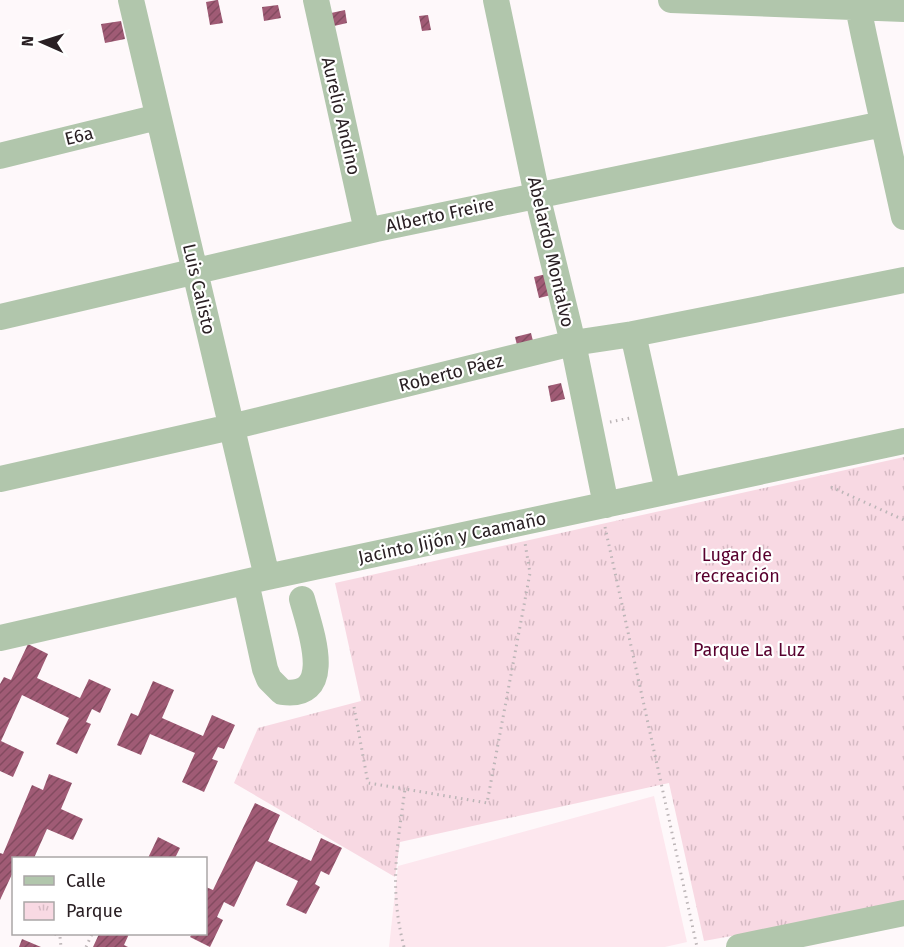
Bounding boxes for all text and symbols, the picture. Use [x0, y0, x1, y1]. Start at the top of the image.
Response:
north arrow [12, 12, 72, 72]
text: N [18, 35, 37, 47]
street label: Aurelio Andino [317, 55, 365, 177]
street label: E6a [62, 122, 96, 150]
street label: Abelardo Montalvo [523, 175, 579, 329]
street label: Alberto Freire [384, 193, 496, 237]
street label: Luis Calisto [178, 241, 220, 337]
street label: Roberto Páez [396, 349, 506, 397]
street label: Jacinto Jijón y Caamaño [356, 507, 548, 569]
park label: Lugar de recreación [694, 544, 780, 587]
park label: Parque La Luz [693, 639, 805, 661]
legend [12, 857, 207, 935]
text: Calle [66, 870, 106, 892]
text: Parque [66, 900, 123, 922]

